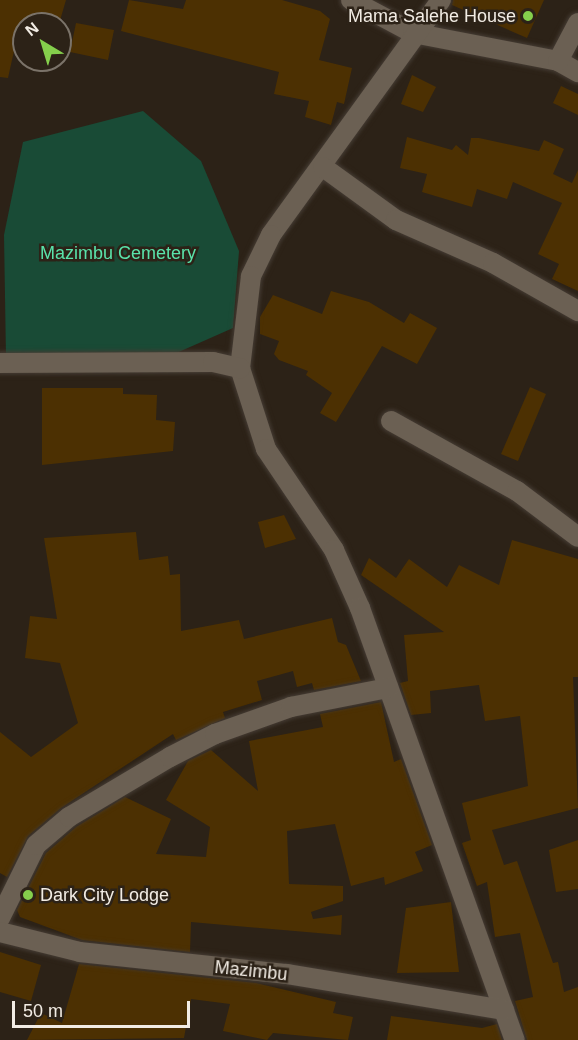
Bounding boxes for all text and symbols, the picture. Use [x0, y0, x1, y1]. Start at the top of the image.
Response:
place label: Mama Salehe House [348, 5, 516, 27]
marker: Mama Salehe House [521, 9, 535, 23]
north arrow [12, 12, 72, 72]
text: N [22, 19, 42, 39]
park label: Mazimbu Cemetery [40, 242, 196, 264]
place label: Dark City Lodge [40, 884, 169, 906]
marker: Dark City Lodge [21, 888, 35, 902]
street label: Mazimbu [214, 956, 288, 986]
scale bar [15, 989, 194, 1027]
text: 50 m [23, 1001, 63, 1021]

